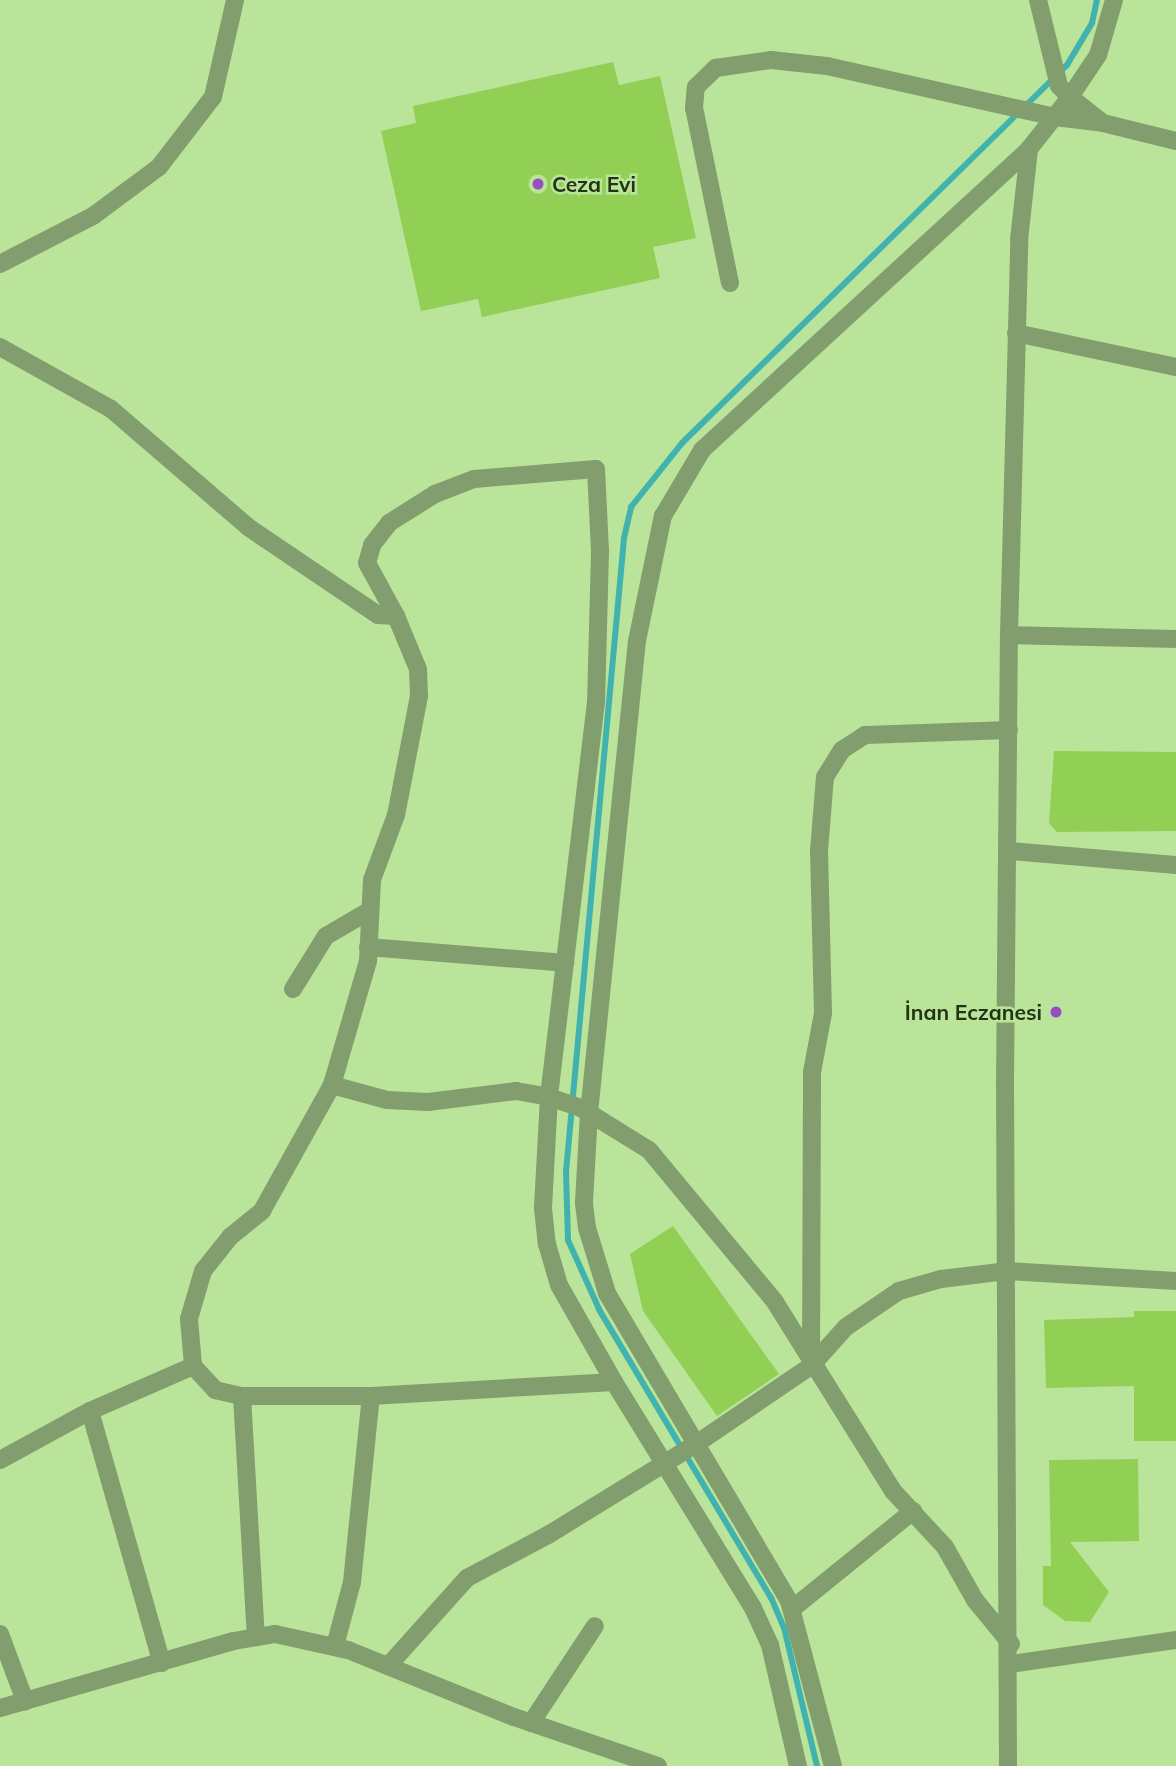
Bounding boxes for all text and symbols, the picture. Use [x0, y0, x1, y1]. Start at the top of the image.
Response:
place label: Ceza Evi [552, 171, 636, 197]
marker: Ceza Evi [530, 176, 546, 192]
place label: İnan Eczanesi [905, 999, 1042, 1025]
marker: İnan Eczanesi [1048, 1004, 1064, 1020]

